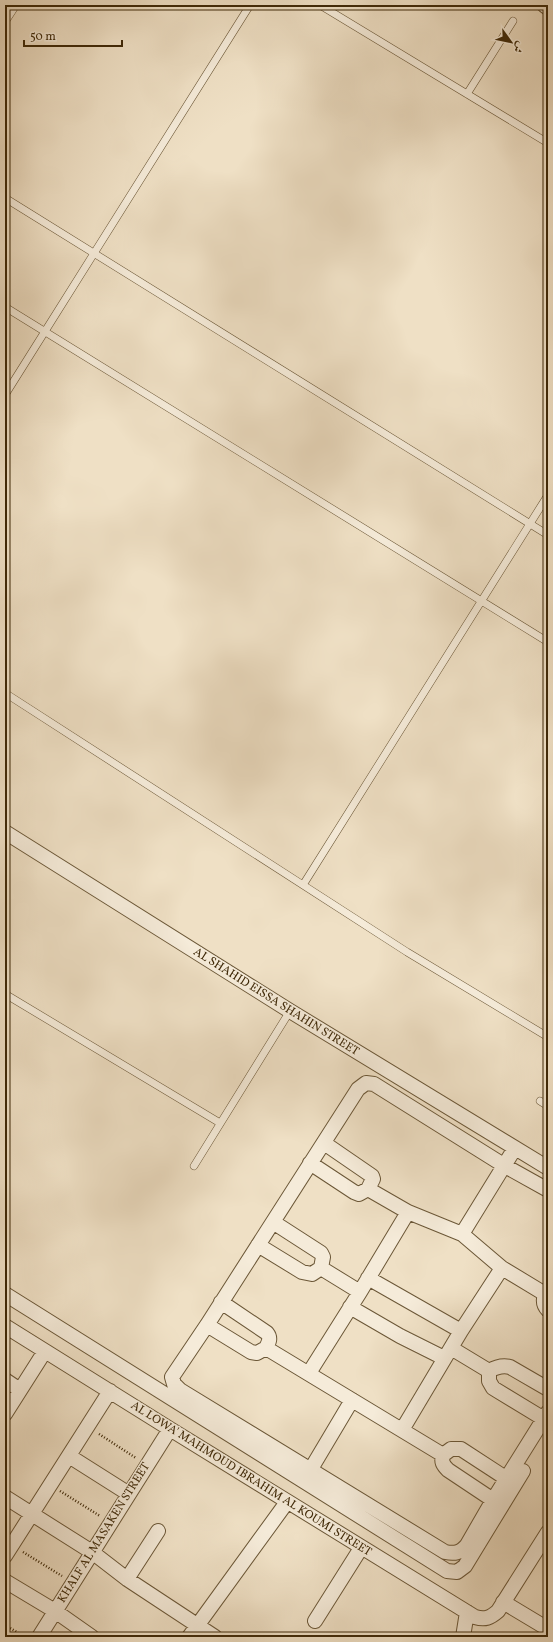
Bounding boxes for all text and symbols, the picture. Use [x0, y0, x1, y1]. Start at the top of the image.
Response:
scale bar [24, 22, 122, 48]
north arrow [491, 22, 531, 62]
text: 50 m [30, 29, 56, 45]
text: ش [509, 38, 527, 55]
street label: AL SHAHID EISSA SHAHIN STREET [190, 944, 362, 1060]
street label: AL LOWA' MAHMOUD IBRAHIM AL KOUMI STREET [128, 1398, 374, 1560]
street label: KHALF AL MASAKEN STREET [54, 1460, 154, 1606]

